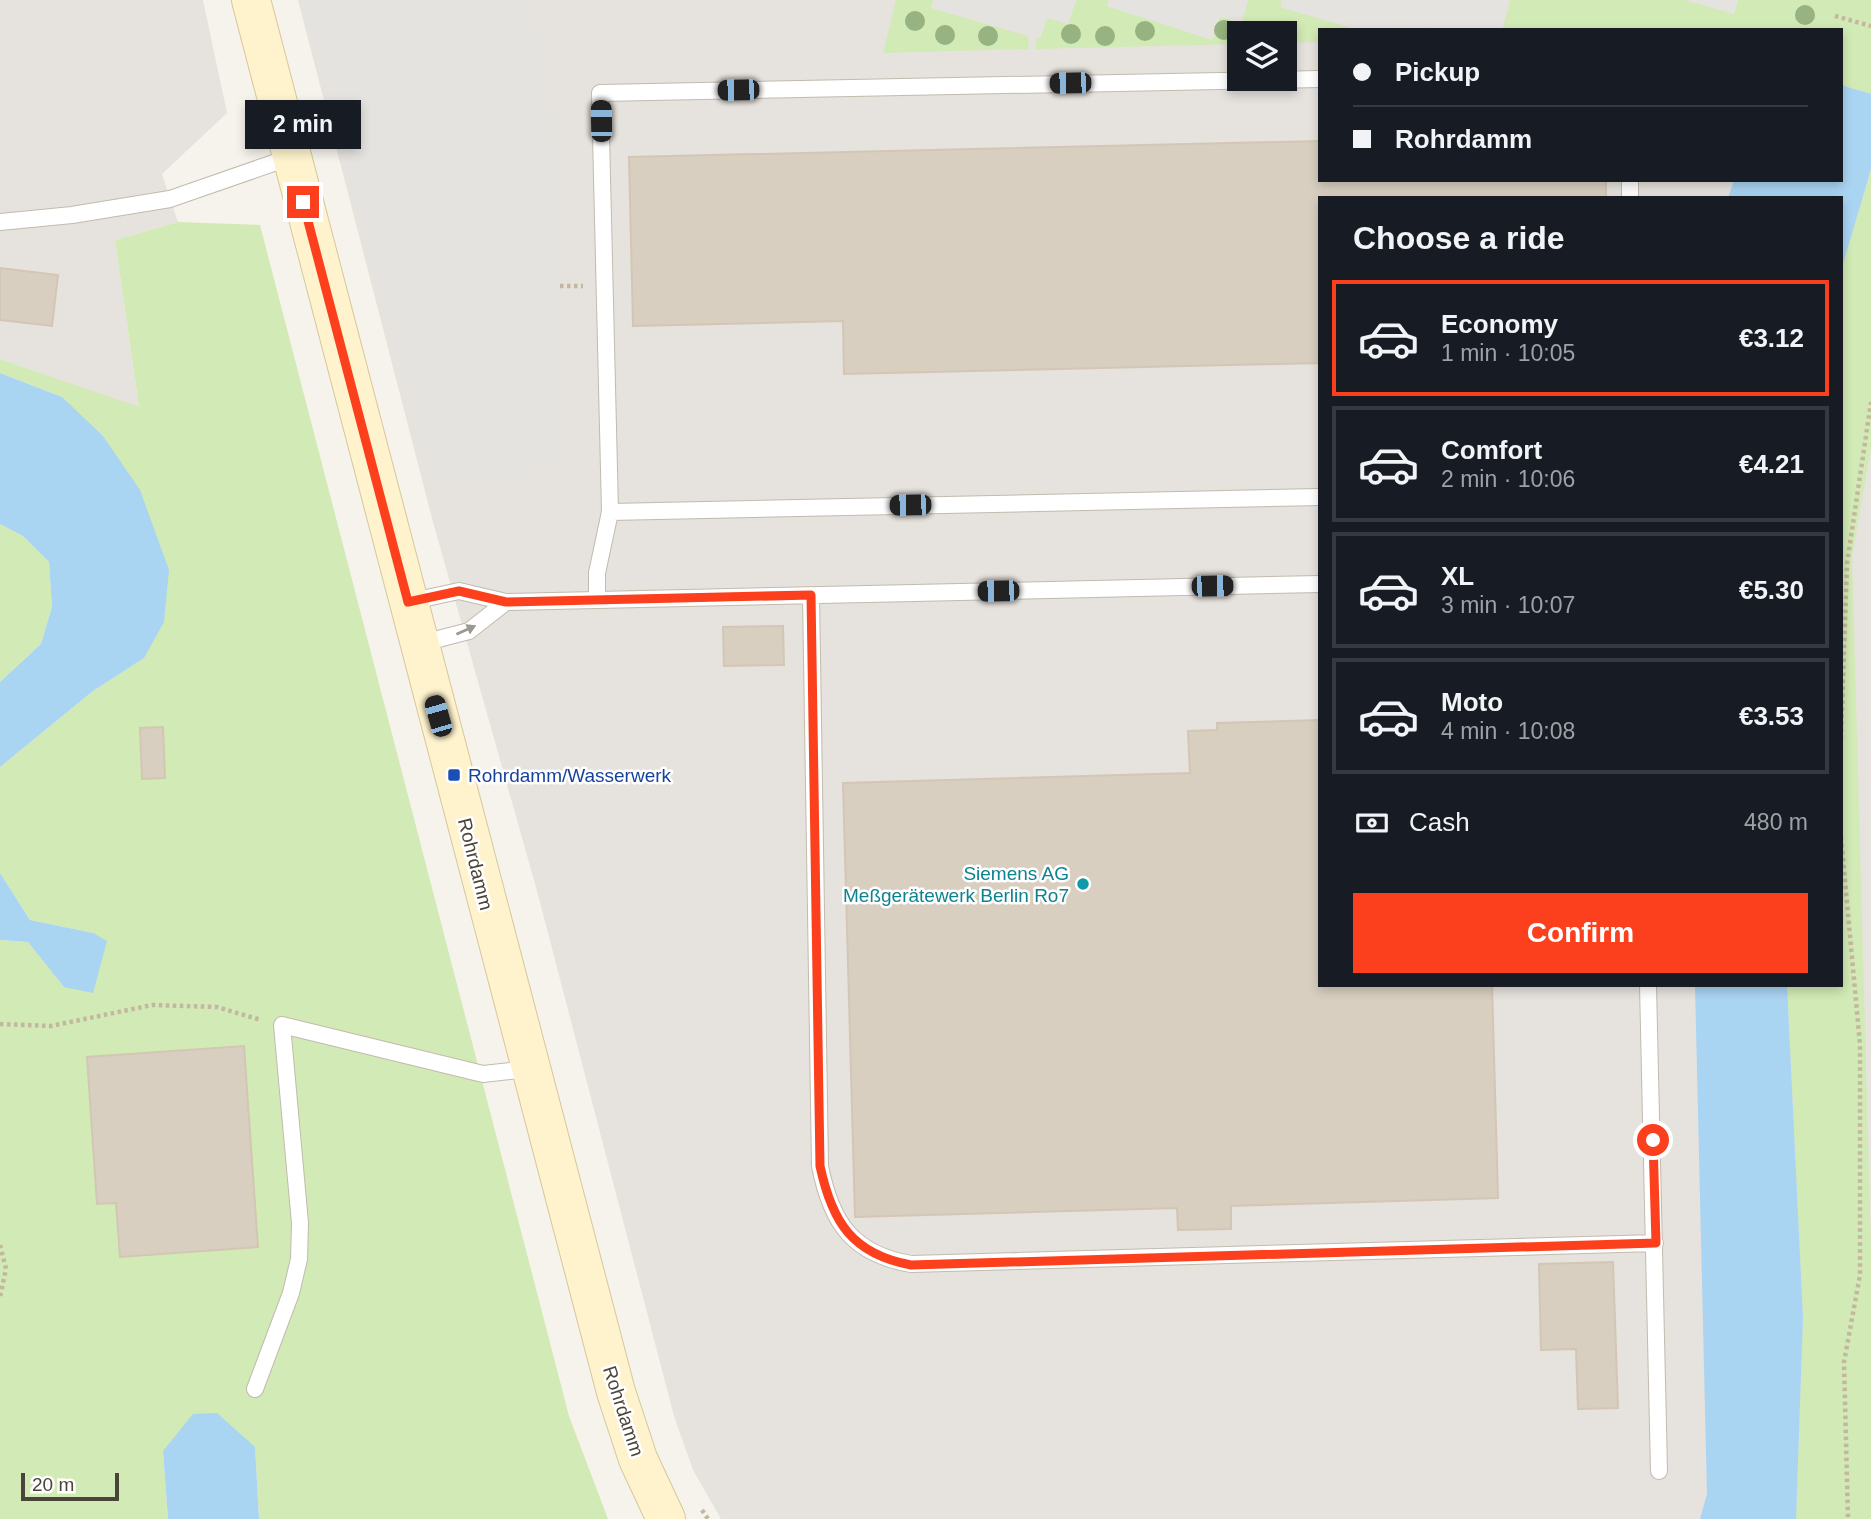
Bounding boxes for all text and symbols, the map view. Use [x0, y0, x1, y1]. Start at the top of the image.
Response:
map controls [1227, 21, 1297, 91]
button: layers [1227, 21, 1297, 91]
text: Pickup [1395, 57, 1480, 87]
car [1049, 72, 1092, 94]
car [717, 79, 760, 101]
callout: 2 min [245, 100, 361, 150]
car [591, 100, 612, 142]
text: 2 min [273, 111, 333, 137]
text: Rohrdamm [1395, 124, 1532, 154]
route end [287, 186, 319, 218]
text: Choose a ride [1353, 220, 1565, 256]
icon: car [1357, 307, 1420, 370]
text: Economy [1441, 309, 1558, 339]
text: €3.12 [1739, 323, 1804, 353]
text: 1 min · 10:05 [1441, 340, 1575, 366]
icon: car [1357, 433, 1420, 496]
text: Comfort [1441, 435, 1542, 465]
text: €4.21 [1739, 449, 1804, 479]
text: 2 min · 10:06 [1441, 466, 1575, 492]
car [889, 494, 932, 516]
icon: car [1357, 559, 1420, 622]
text: XL [1441, 561, 1474, 591]
car [1191, 575, 1234, 597]
text: €5.30 [1739, 575, 1804, 605]
car [977, 580, 1020, 602]
text: 3 min · 10:07 [1441, 592, 1575, 618]
one-way arrow [456, 624, 477, 635]
icon: car [1357, 685, 1420, 748]
text: Moto [1441, 687, 1503, 717]
car [423, 693, 454, 739]
text: €3.53 [1739, 701, 1804, 731]
text: 4 min · 10:08 [1441, 718, 1575, 744]
place label: Rohrdamm/Wasserwerk [468, 765, 672, 786]
marker: Rohrdamm/Wasserwerk [446, 767, 462, 783]
icon: cash [1353, 804, 1391, 842]
text: Cash [1409, 807, 1470, 837]
text: 480 m [1744, 809, 1808, 835]
street label: Rohrdamm [454, 816, 497, 912]
place label: Siemens AG Meßgerätewerk Berlin Ro7 [843, 863, 1069, 906]
marker: Siemens AG Meßgerätewerk Berlin Ro7 [1075, 876, 1091, 892]
button: Confirm [1353, 893, 1808, 973]
route start [1637, 1124, 1669, 1156]
street label: Rohrdamm [599, 1363, 648, 1459]
scale bar [21, 1470, 119, 1502]
text: 20 m [32, 1474, 74, 1495]

